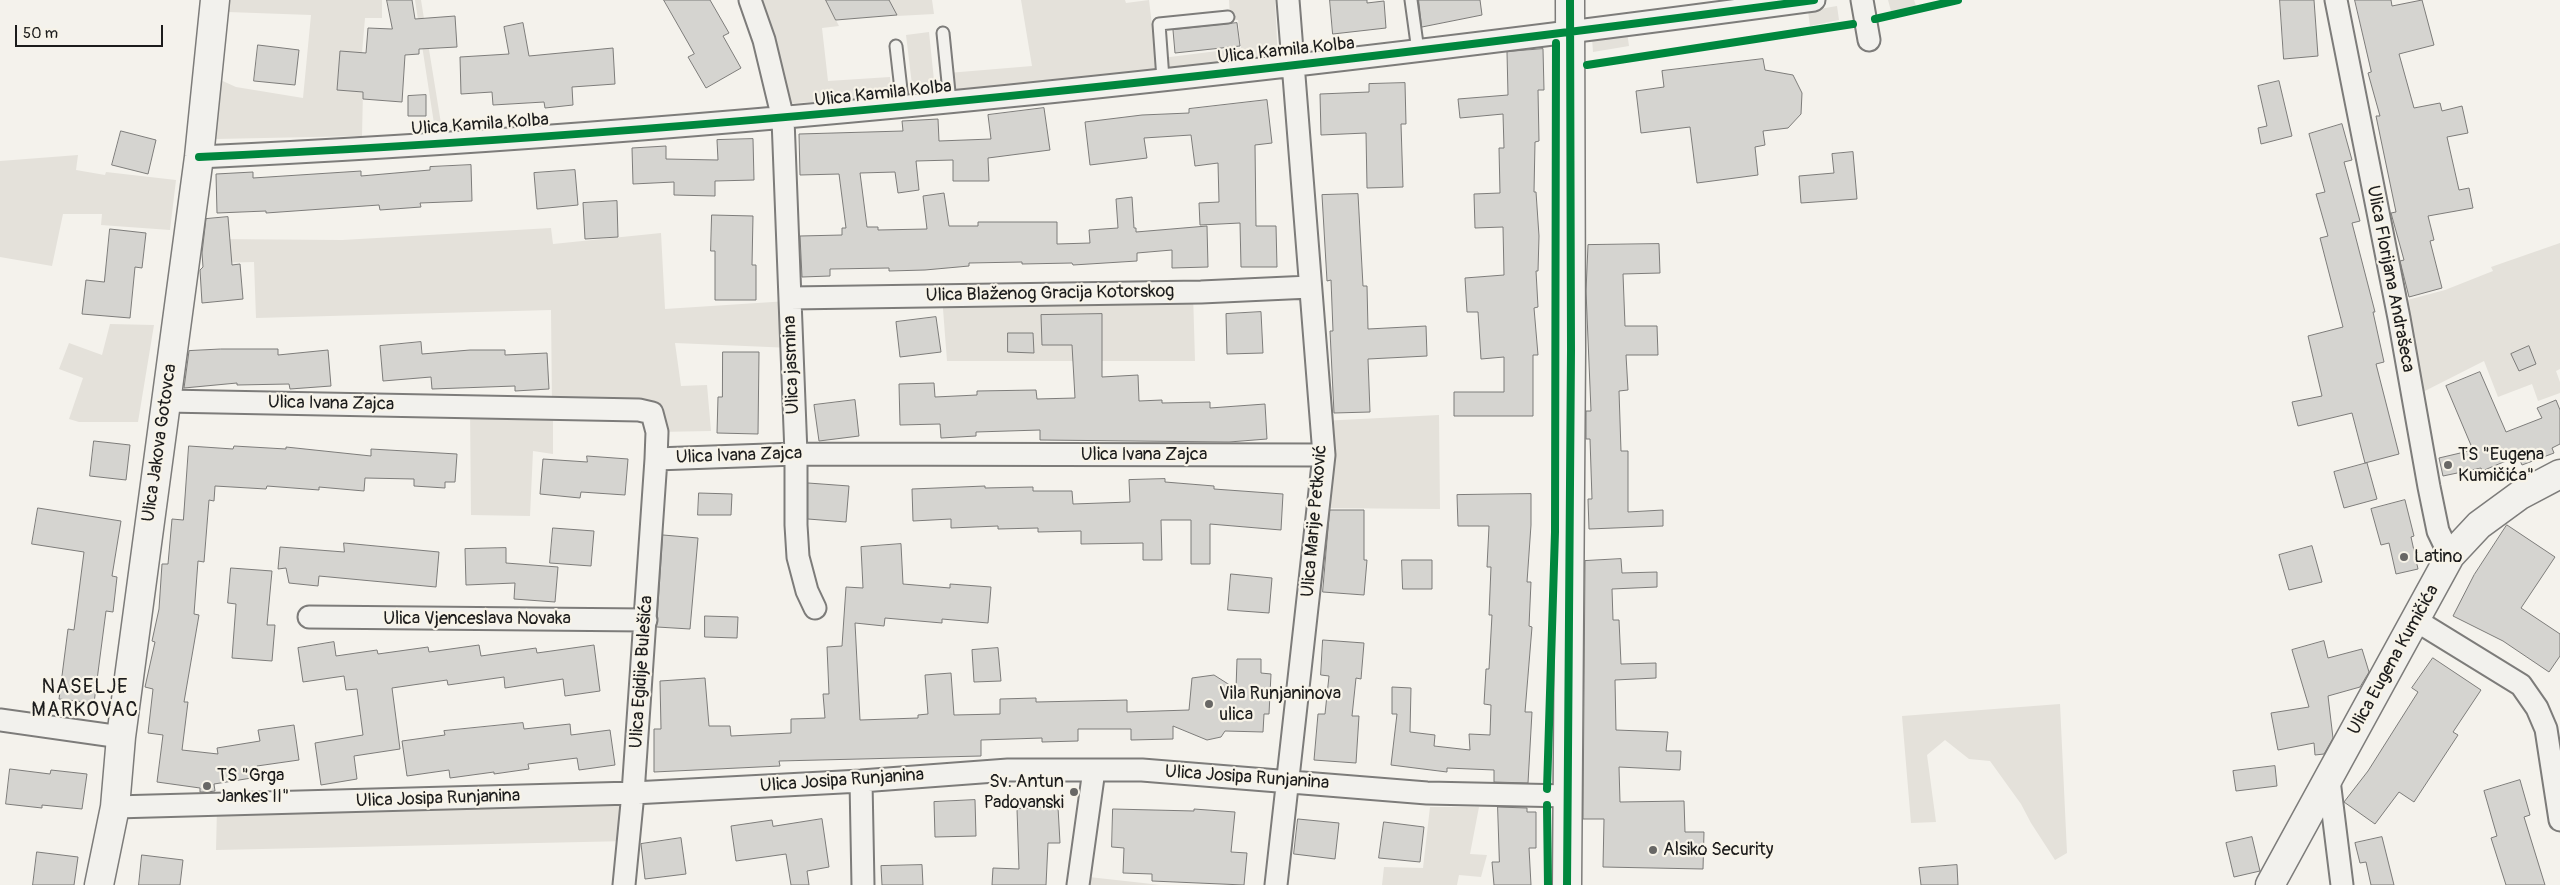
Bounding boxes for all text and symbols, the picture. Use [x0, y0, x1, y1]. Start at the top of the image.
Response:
scale bar [18, 15, 165, 47]
text: 50 m [23, 24, 58, 43]
street label: Ulica Kamila Kolba [1216, 33, 1356, 69]
street label: Ulica Kamila Kolba [813, 76, 953, 112]
street label: Ulica Kamila Kolba [411, 109, 549, 141]
street label: Ulica Florijana Andrašeca [2361, 184, 2419, 374]
street label: Ulica Blaženog Gracija Kotorskog [925, 281, 1175, 307]
street label: Ulica jasmina [779, 315, 805, 415]
street label: Ulica Jakova Gotovca [138, 363, 182, 523]
street label: Ulica Ivana Zajca [268, 392, 394, 416]
street label: Ulica Ivana Zajca [675, 443, 803, 469]
street label: Ulica Ivana Zajca [1081, 444, 1207, 466]
street label: Ulica Marije Petković [1298, 444, 1332, 598]
place label: TS "Eugena Kumičića" [2458, 444, 2544, 486]
marker: TS "Eugena Kumičića" [2442, 459, 2454, 471]
place label: Latino [2414, 546, 2462, 568]
marker: Latino [2398, 551, 2410, 563]
street label: Ulica Eugena Kumičića [2344, 581, 2444, 739]
street label: Ulica Egidije Bulešića [626, 595, 658, 749]
street label: Ulica Vjenceslava Novaka [383, 608, 571, 630]
district label: NASELJE MARKOVAC [30, 676, 140, 723]
place label: Vila Runjaninova ulica [1219, 683, 1341, 726]
marker: Vila Runjaninova ulica [1203, 698, 1215, 710]
street label: Ulica Josipa Runjanina [1164, 761, 1330, 795]
street label: Ulica Josipa Runjanina [759, 764, 925, 798]
place label: TS "Grga Jankes II" [217, 765, 289, 808]
place label: Sv. Antun Padovanski [984, 771, 1064, 814]
marker: TS "Grga Jankes II" [201, 780, 213, 792]
street label: Ulica Josipa Runjanina [355, 785, 521, 813]
marker: Sv. Antun Padovanski [1068, 786, 1080, 798]
place label: Alsiko Security [1663, 839, 1773, 861]
marker: Alsiko Security [1647, 844, 1659, 856]

